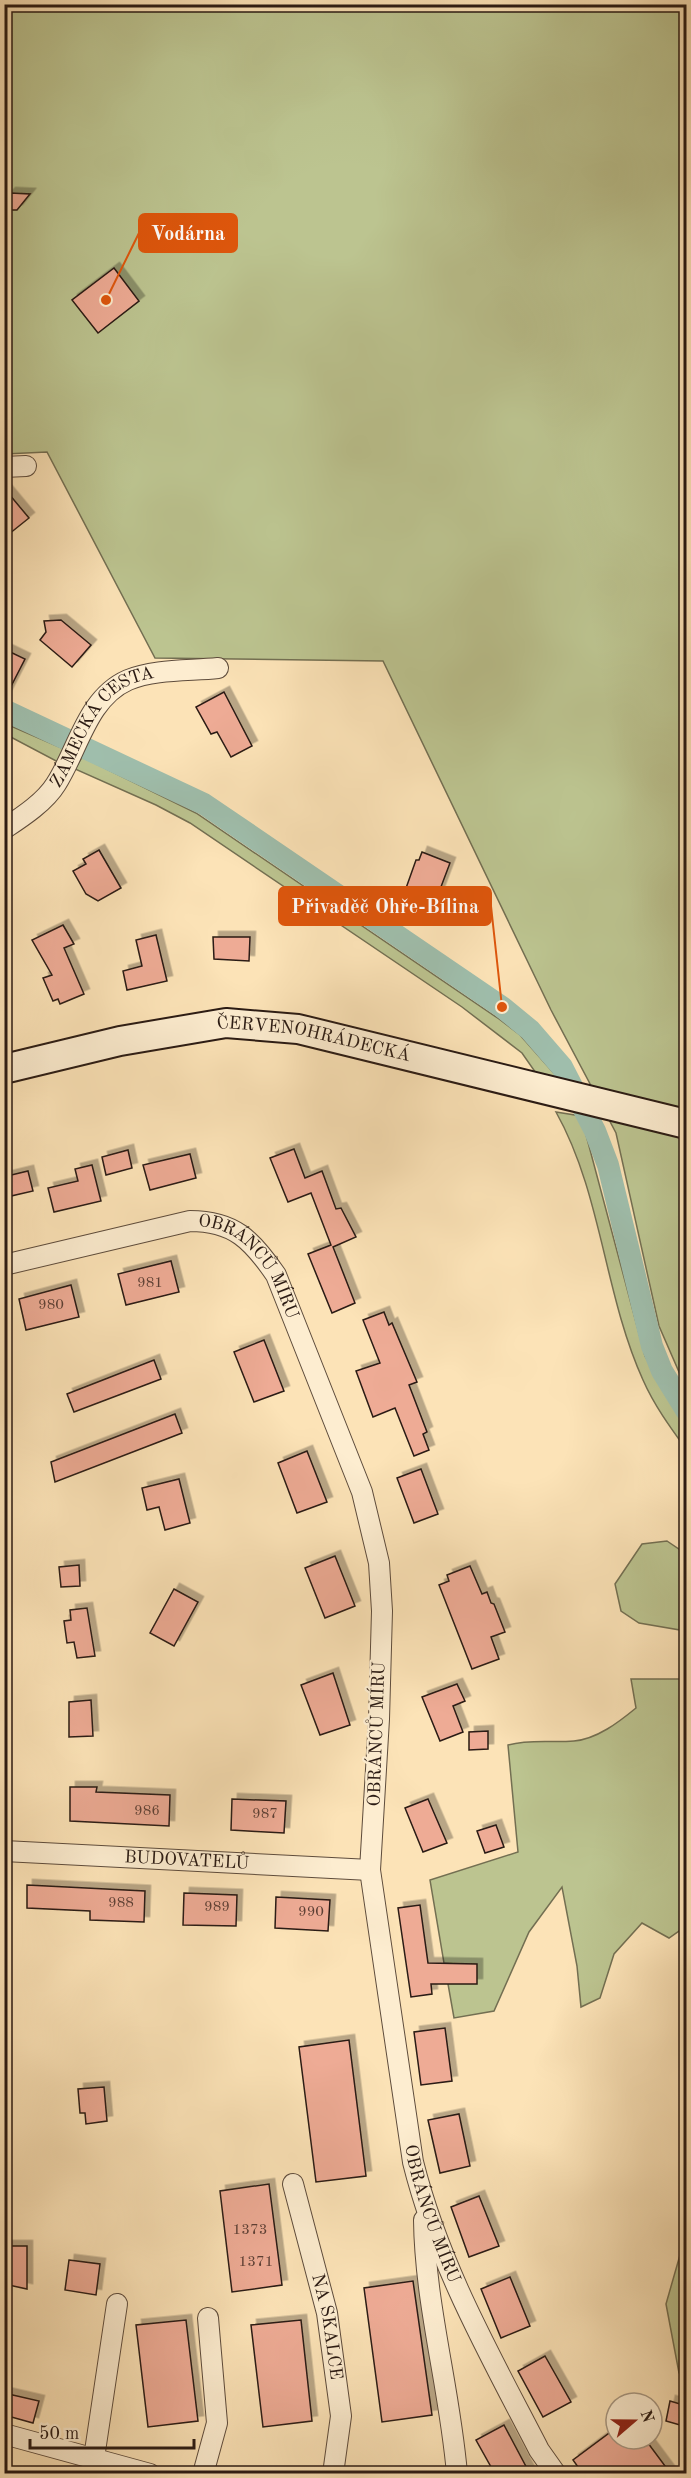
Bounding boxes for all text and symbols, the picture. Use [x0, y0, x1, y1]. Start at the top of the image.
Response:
callout: Vodárna [139, 214, 237, 252]
text: Vodárna [151, 225, 225, 245]
street label: ZÁMECKÁ CESTA [47, 664, 156, 791]
callout: Přivaděč Ohře-Bílina [279, 887, 491, 925]
text: Přivaděč Ohře-Bílina [291, 898, 479, 918]
street label: ČERVENOHRÁDECKÁ [214, 1009, 413, 1065]
street label: OBRÁNCŮ MÍRU [197, 1212, 301, 1321]
house number: 981 [137, 1276, 163, 1291]
house number: 980 [38, 1298, 64, 1313]
street label: OBRÁNCŮ MÍRU [360, 1661, 389, 1807]
house number: 986 [134, 1804, 160, 1819]
house number: 987 [252, 1807, 278, 1822]
street label: BUDOVATELŮ [124, 1848, 250, 1873]
house number: 988 [108, 1896, 134, 1911]
house number: 989 [204, 1900, 230, 1915]
house number: 990 [298, 1905, 324, 1920]
street label: OBRÁNCŮ MÍRU [402, 2143, 463, 2286]
house number: 1373 [233, 2223, 267, 2238]
house number: 1371 [239, 2255, 273, 2270]
street label: NA SKALCE [308, 2272, 345, 2381]
north arrow [604, 2391, 664, 2451]
text: N [637, 2408, 656, 2426]
scale bar [30, 2412, 194, 2450]
text: 50 m [39, 2425, 79, 2443]

